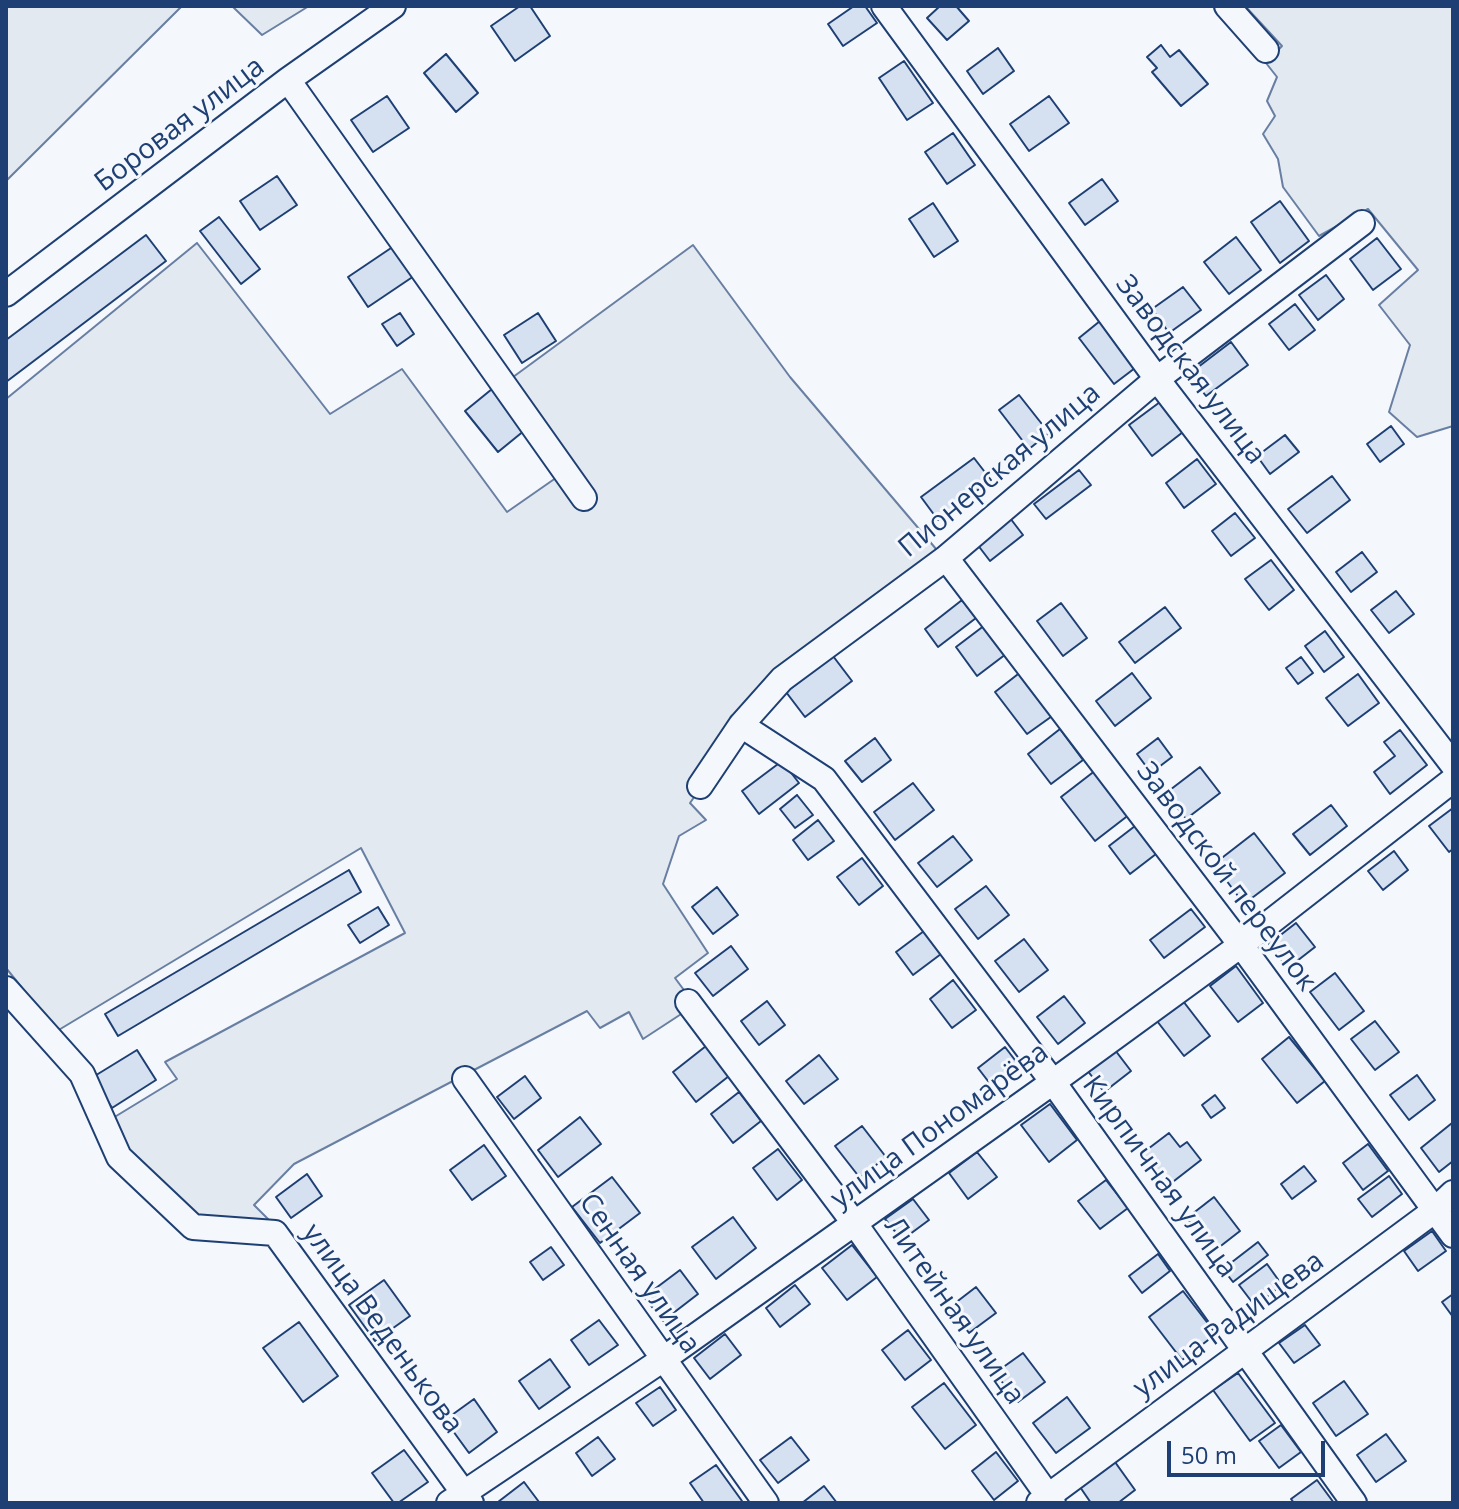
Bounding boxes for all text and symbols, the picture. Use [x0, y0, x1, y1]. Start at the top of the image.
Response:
street label: Боровая улица [89, 50, 271, 200]
street label: Заводская улица [1108, 269, 1272, 471]
street label: Пионерская улица [892, 377, 1108, 565]
street label: Заводской переулок [1129, 756, 1323, 998]
street label: улица Пономарёва [825, 1036, 1055, 1216]
street label: Кирпичная улица [1075, 1070, 1243, 1284]
street label: Сенная улица [571, 1187, 707, 1361]
street label: Литейная улица [877, 1211, 1031, 1411]
street label: улица Веденькова [295, 1218, 469, 1440]
street label: улица Радищева [1127, 1245, 1331, 1405]
scale bar [1171, 1425, 1329, 1475]
text: 50 m [1181, 1438, 1237, 1471]

